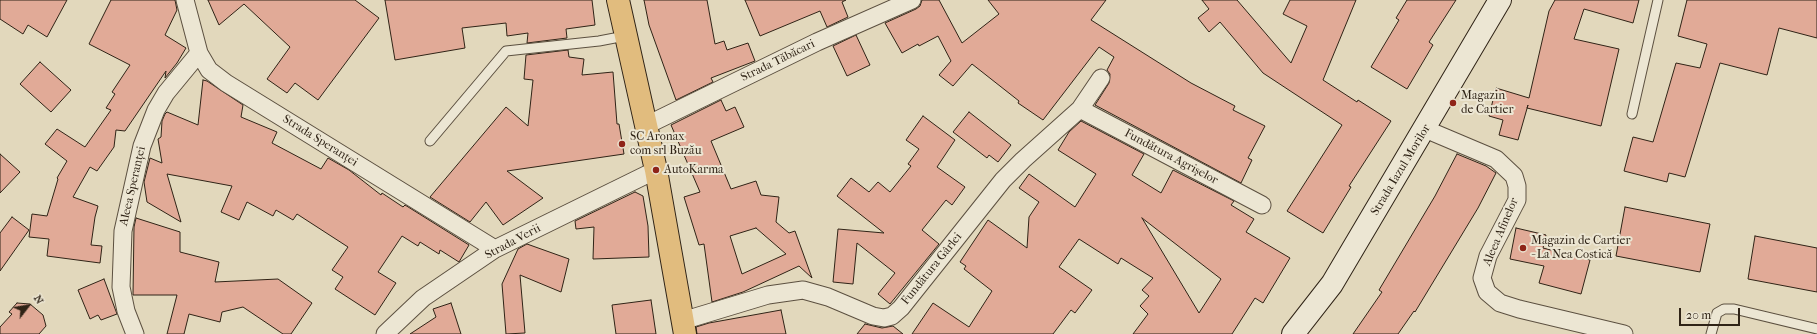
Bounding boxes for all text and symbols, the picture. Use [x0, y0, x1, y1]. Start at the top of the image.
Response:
street label: Strada Tăbăcari [739, 37, 817, 85]
place label: Magazin de Cartier [1461, 89, 1514, 117]
marker: Magazin de Cartier [1448, 98, 1458, 108]
street label: Strada Speranței [280, 112, 360, 170]
street label: Strada Iazul Morilor [1368, 122, 1434, 218]
street label: Fundătura Agrișelor [1122, 126, 1220, 188]
place label: SC Aronax com srl Buzău [630, 130, 701, 158]
marker: SC Aronax com srl Buzău [617, 139, 627, 149]
street label: Aleea Speranței [117, 145, 149, 227]
place label: AutoKarma [664, 163, 724, 177]
marker: AutoKarma [651, 165, 661, 175]
street label: Aleea Afinelor [1480, 196, 1522, 268]
street label: Strada Verii [483, 221, 543, 263]
street label: Fundătura Gârlei [899, 230, 965, 308]
place label: Magazin de Cartier - La Nea Costică [1531, 234, 1630, 262]
marker: Magazin de Cartier - La Nea Costică [1518, 243, 1528, 253]
north arrow [8, 286, 48, 326]
text: N [31, 293, 46, 306]
scale bar [1681, 300, 1742, 326]
text: 20 m [1686, 308, 1711, 322]

